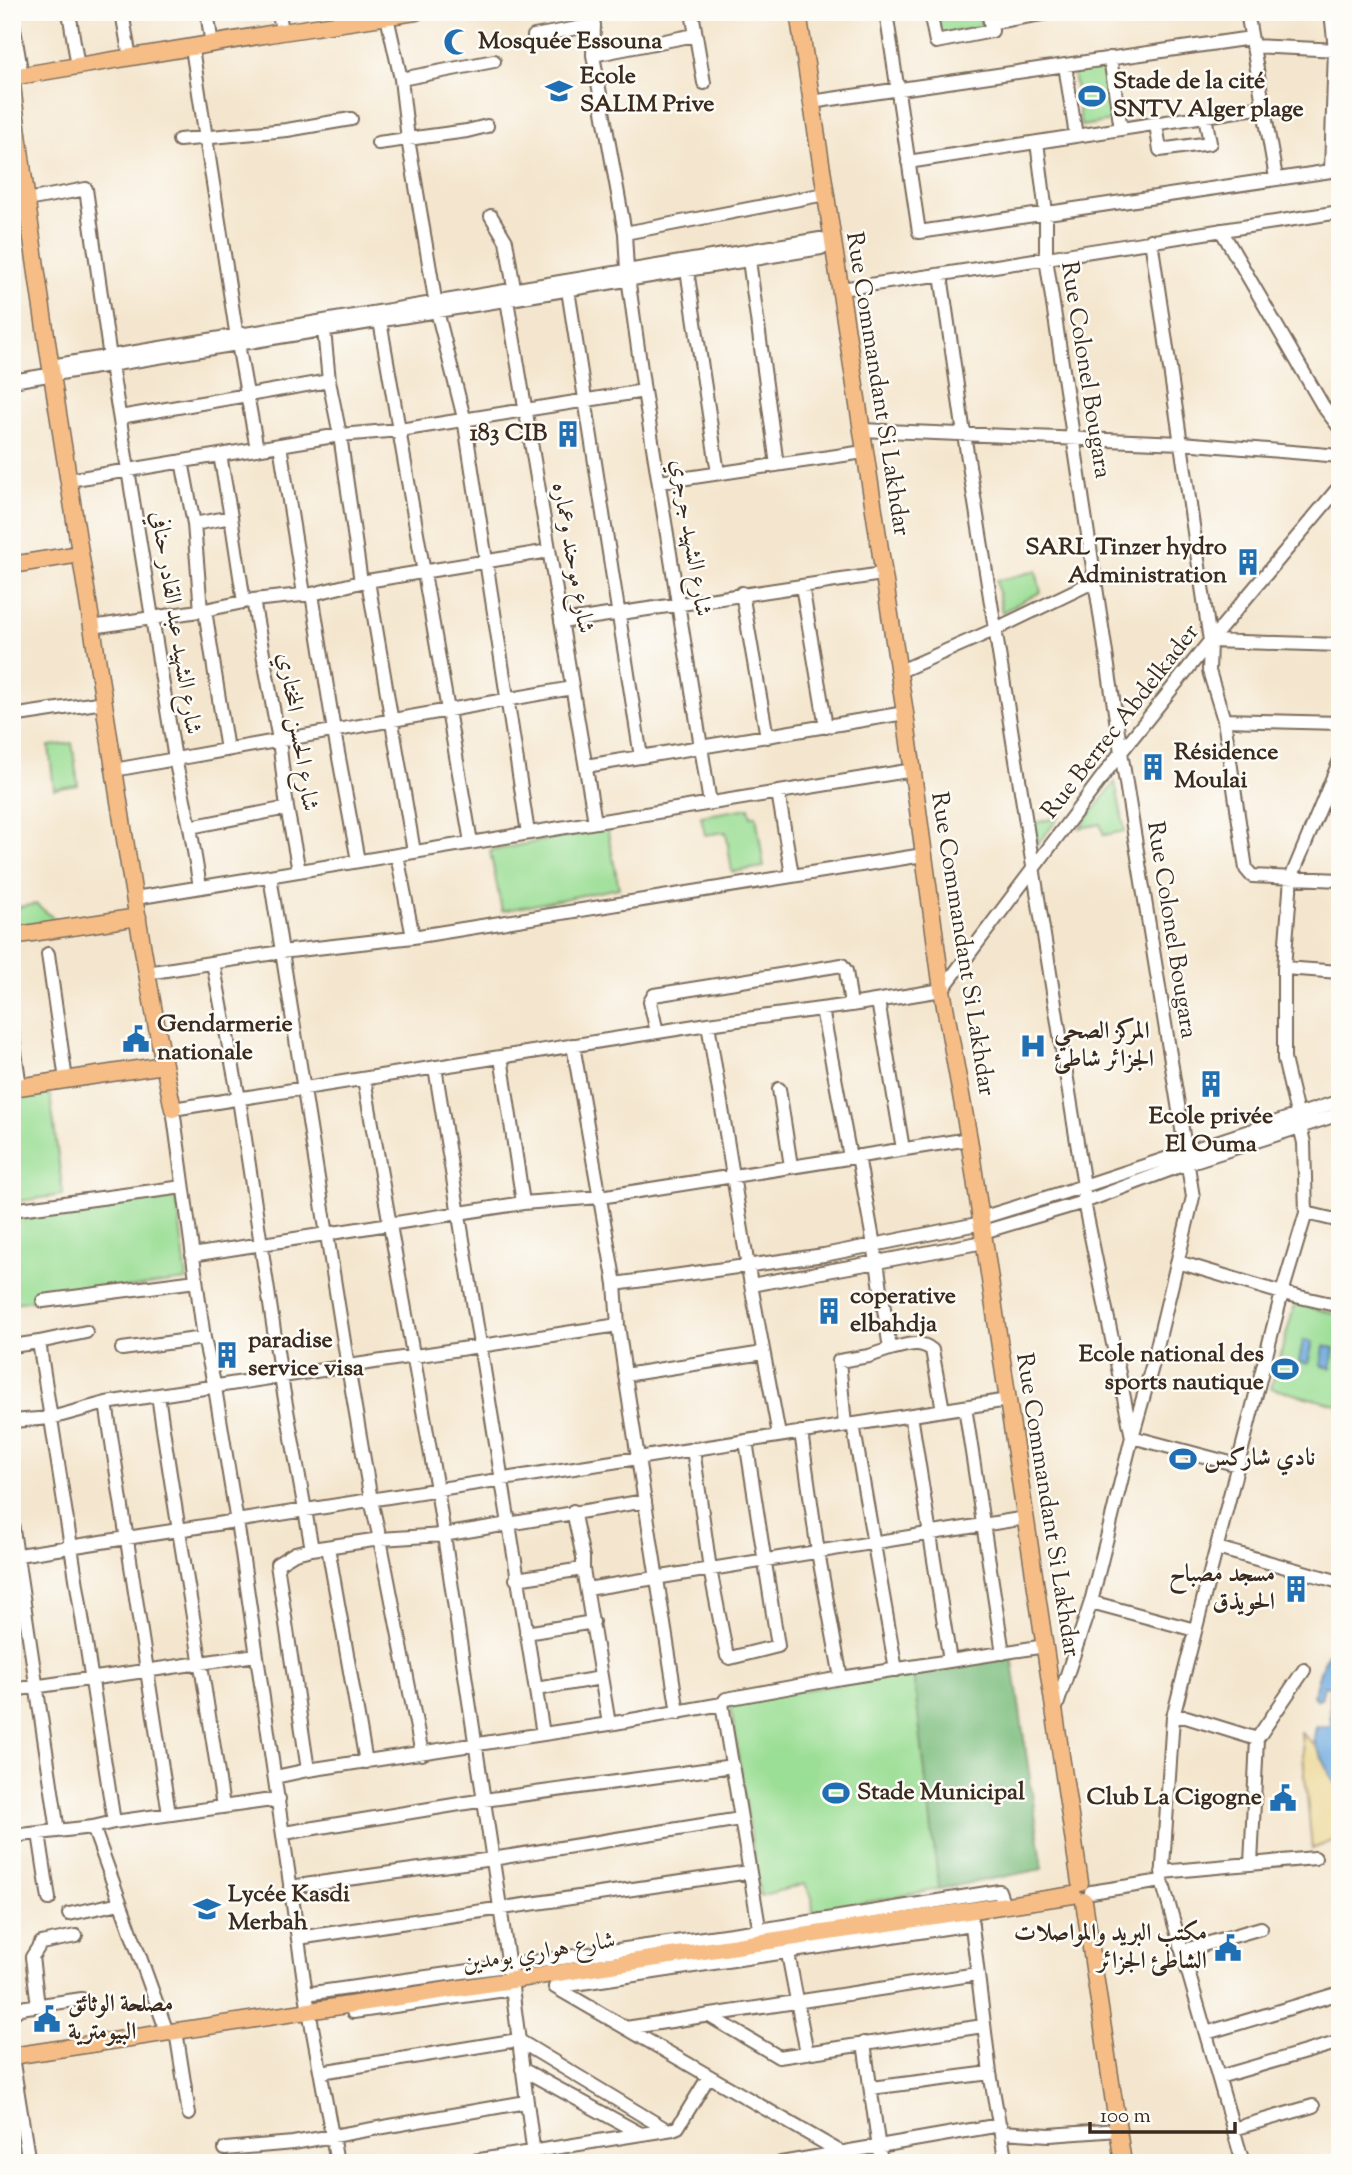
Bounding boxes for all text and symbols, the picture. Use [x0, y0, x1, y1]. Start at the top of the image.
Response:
place label: Mosquée Essouna [478, 25, 663, 59]
mosque icon: Mosquée Essouna [442, 27, 472, 57]
place label: Ecole SALIM Prive [580, 60, 715, 122]
place label: Stade de la cité SNTV Alger plage [1113, 65, 1304, 127]
school or university icon: Ecole SALIM Prive [544, 76, 574, 106]
sports icon: Stade de la cité SNTV Alger plage [1077, 81, 1107, 111]
street label: Rue Commandant Si Lakhdar [836, 230, 918, 538]
street label: Rue Colonel Bougara [1051, 259, 1119, 481]
place label: 183 CIB [470, 417, 547, 451]
building icon: 183 CIB [553, 419, 583, 449]
street label: شارع الشهيد جرجري [660, 457, 719, 619]
street label: شارع موحند وعماره [541, 480, 602, 636]
street label: شارع الشهيد عبد القادر حنافي [140, 509, 209, 737]
place label: SARL Tinzer hydro Administration [1025, 531, 1228, 593]
building icon: SARL Tinzer hydro Administration [1233, 547, 1263, 577]
street label: Rue Berrec Abdelkader [1034, 617, 1208, 827]
street label: شارع الحسن المختاري [267, 650, 326, 814]
place label: Résidence Moulai [1174, 736, 1278, 798]
building icon: Résidence Moulai [1138, 752, 1168, 782]
street label: Rue Commandant Si Lakhdar [921, 790, 1003, 1098]
street label: Rue Colonel Bougara [1137, 819, 1205, 1041]
place label: Gendarmerie nationale [157, 1008, 293, 1070]
place label: المركز الصحي الجزائر شاطئ [1054, 1015, 1154, 1077]
public building icon: Gendarmerie nationale [121, 1024, 151, 1054]
hospital icon: المركز الصحي الجزائر شاطئ [1018, 1031, 1048, 1061]
building icon: Ecole privée El Ouma [1196, 1069, 1226, 1099]
place label: Ecole privée El Ouma [1149, 1100, 1273, 1162]
place label: coperative elbahdja [850, 1280, 956, 1342]
building icon: coperative elbahdja [814, 1296, 844, 1326]
place label: paradise service visa [248, 1324, 365, 1386]
place label: Ecole national des sports nautique [1079, 1338, 1264, 1400]
building icon: paradise service visa [212, 1340, 242, 1370]
street label: Rue Commandant Si Lakhdar [1006, 1351, 1088, 1659]
sports icon: Ecole national des sports nautique [1270, 1354, 1300, 1384]
place label: نادي شاركس [1204, 1442, 1315, 1476]
sports icon: نادي شاركس [1168, 1444, 1198, 1474]
place label: مسجد مصباح الحويذق [1169, 1558, 1275, 1620]
building icon: مسجد مصباح الحويذق [1281, 1574, 1311, 1604]
place label: Stade Municipal [857, 1776, 1025, 1810]
sports icon: Stade Municipal [821, 1778, 851, 1808]
place label: Club La Cigogne [1086, 1781, 1262, 1815]
public building icon: Club La Cigogne [1268, 1783, 1298, 1813]
place label: Lycée Kasdi Merbah [228, 1878, 350, 1940]
school or university icon: Lycée Kasdi Merbah [192, 1894, 222, 1924]
place label: مكتب البريد والمواصلات الشاطئ الجزائر [1014, 1917, 1207, 1979]
street label: شارع هواري بومدين [460, 1924, 618, 1983]
public building icon: مكتب البريد والمواصلات الشاطئ الجزائر [1213, 1933, 1243, 1963]
place label: مصلحة الوثائق البيومترية [68, 1988, 173, 2050]
public building icon: مصلحة الوثائق البيومترية [32, 2004, 62, 2034]
scale bar [1090, 2091, 1235, 2135]
text: 100 m [1100, 2102, 1151, 2132]

